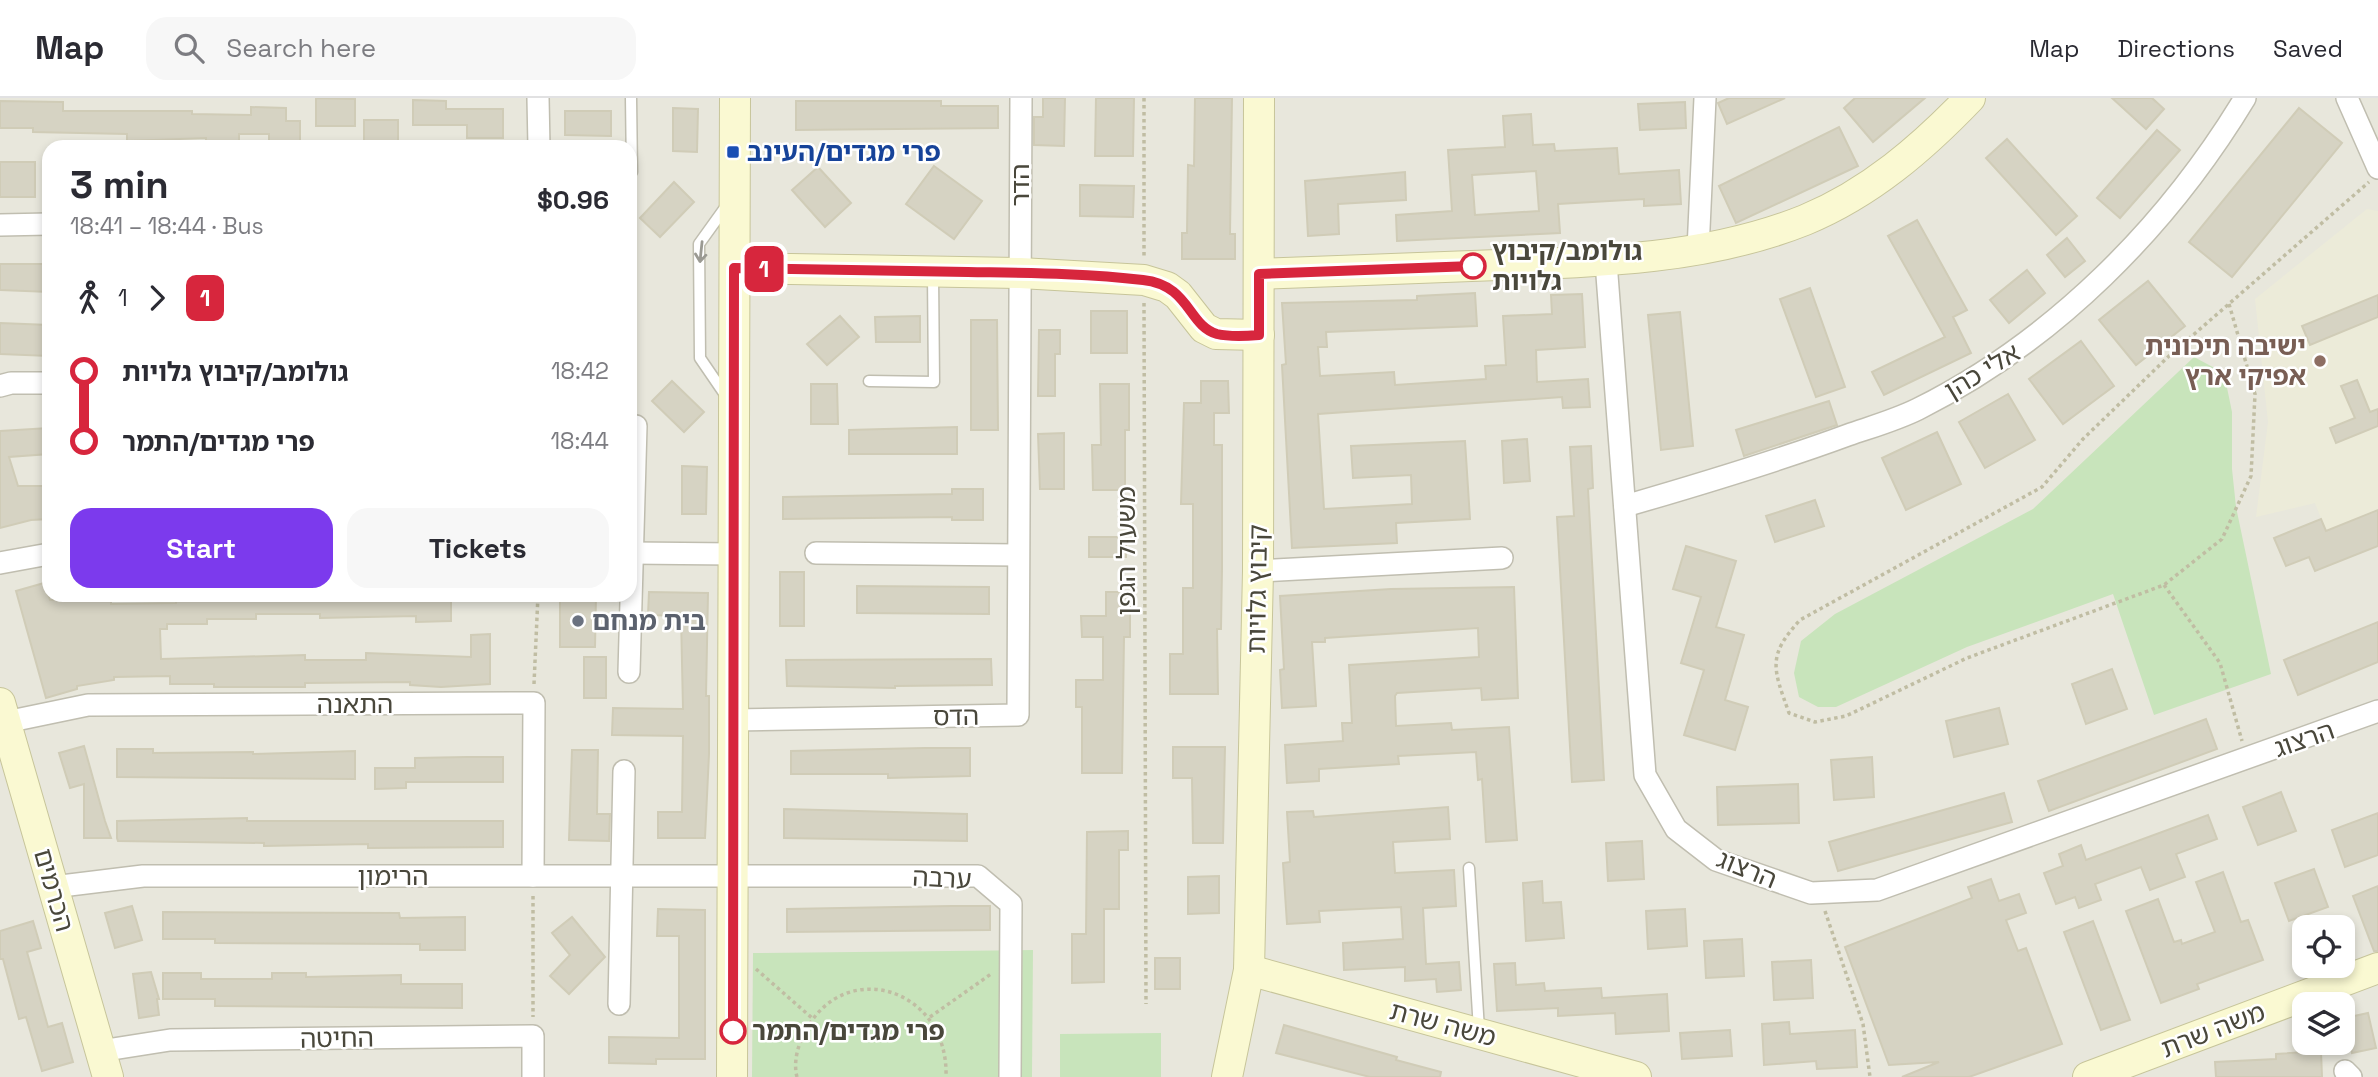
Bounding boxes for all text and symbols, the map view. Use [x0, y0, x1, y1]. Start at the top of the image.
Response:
search box [146, 17, 636, 80]
text: Map [35, 27, 104, 69]
icon: search [170, 29, 208, 67]
text: Search here [226, 31, 376, 65]
text: Map [2029, 33, 2079, 64]
text: Directions [2117, 33, 2235, 64]
text: Saved [2273, 33, 2343, 64]
place label: פרי מגדים/העינב [747, 135, 941, 169]
marker: פרי מגדים/העינב [725, 144, 741, 160]
text: 3 min [70, 161, 169, 209]
street label: הדר [1003, 163, 1037, 207]
text: $0.96 [537, 183, 609, 217]
text: 18:41 – 18:44 · Bus [70, 211, 264, 241]
place label: גולומב/קיבוץ גלויות [1492, 234, 1642, 298]
one-way arrow [694, 240, 707, 263]
line badge: 1 [741, 246, 787, 292]
text: 1 [759, 253, 769, 284]
marker: גולומב/קיבוץ גלויות [1460, 253, 1486, 279]
icon: walk [70, 279, 108, 317]
icon: forward [138, 279, 176, 317]
text: 1 [200, 282, 210, 313]
text: 1 [118, 283, 128, 313]
place label: ישיבה תיכונית אפיקי ארץ [2145, 329, 2306, 393]
street label: אלי כהן [1938, 335, 2026, 407]
marker: ישיבה תיכונית אפיקי ארץ [2312, 353, 2328, 369]
text: גולומב/קיבוץ גלויות [122, 355, 349, 389]
text: 18:42 [551, 356, 609, 386]
text: פרי מגדים/התמר [122, 425, 315, 459]
text: 18:44 [550, 426, 609, 456]
street label: משעול הגפן [1109, 486, 1143, 616]
button: Start [70, 508, 333, 588]
button: Tickets [347, 508, 609, 588]
street label: קיבוץ גלויות [1239, 524, 1275, 654]
place label: בית מנחם [592, 604, 706, 638]
marker: בית מנחם [570, 613, 586, 629]
street label: התאנה [317, 687, 393, 721]
street label: הדס [933, 699, 979, 733]
street label: הרצוג [2269, 713, 2339, 765]
street label: הרצוג [1712, 842, 1782, 896]
street label: הכרמים [26, 844, 82, 936]
street label: הרימון [358, 859, 428, 893]
street label: ערבה [912, 859, 972, 897]
map controls [2292, 915, 2355, 1055]
button: locate [2292, 915, 2355, 978]
button: layers [2292, 992, 2355, 1055]
street label: משה שרת [1386, 994, 1500, 1054]
street label: משה שרת [2156, 995, 2270, 1065]
place label: פרי מגדים/התמר [752, 1014, 945, 1048]
marker: פרי מגדים/התמר [720, 1018, 746, 1044]
street label: החיטה [300, 1020, 374, 1056]

